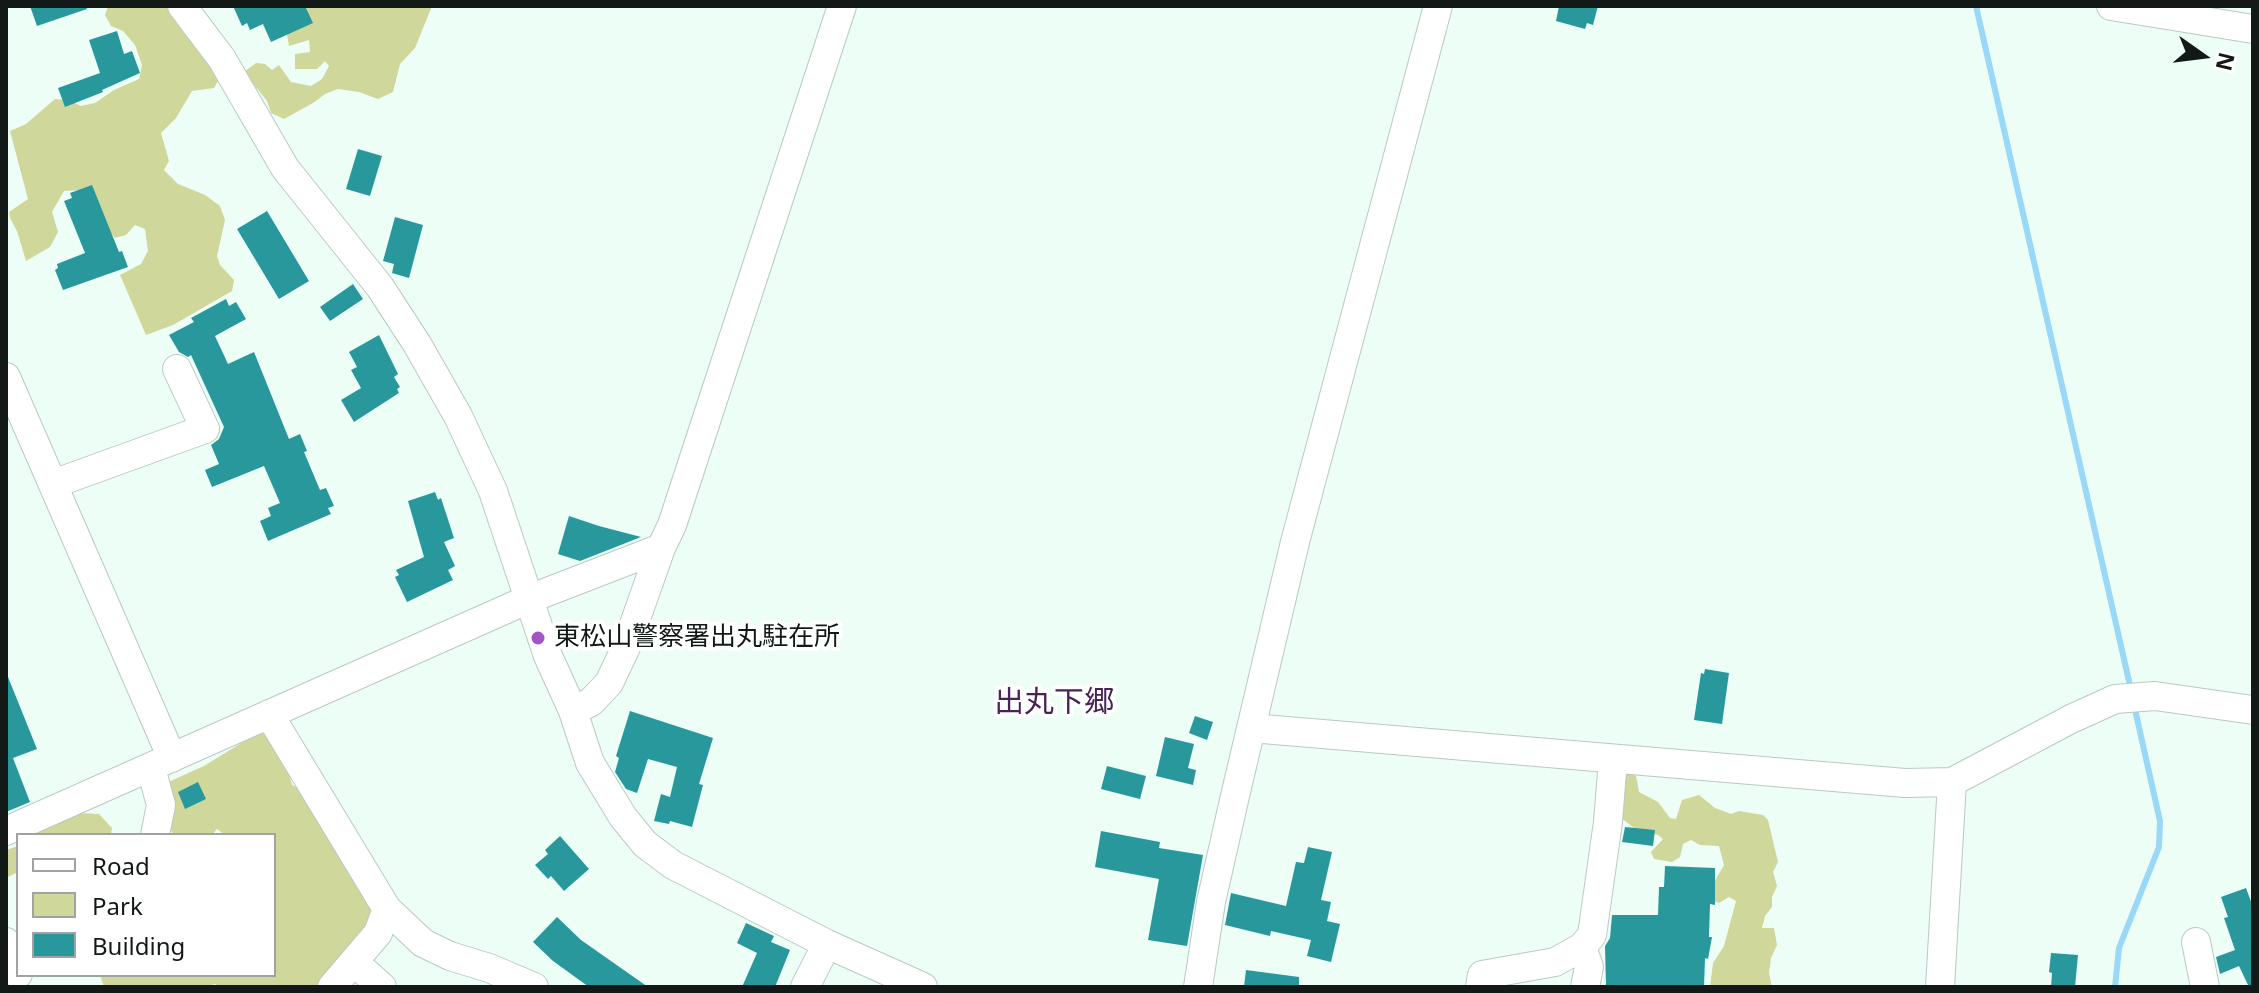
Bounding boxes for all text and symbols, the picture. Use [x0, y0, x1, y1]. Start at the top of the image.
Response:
north arrow [2163, 16, 2243, 96]
text: N [2210, 49, 2243, 74]
place label: 東松山警察署出丸駐在所 [554, 622, 840, 654]
marker: 東松山警察署出丸駐在所 [529, 629, 547, 647]
district label: 出丸下郷 [994, 685, 1114, 721]
legend [16, 833, 276, 977]
text: Road [92, 849, 150, 882]
text: Park [92, 889, 143, 922]
text: Building [92, 929, 185, 962]

